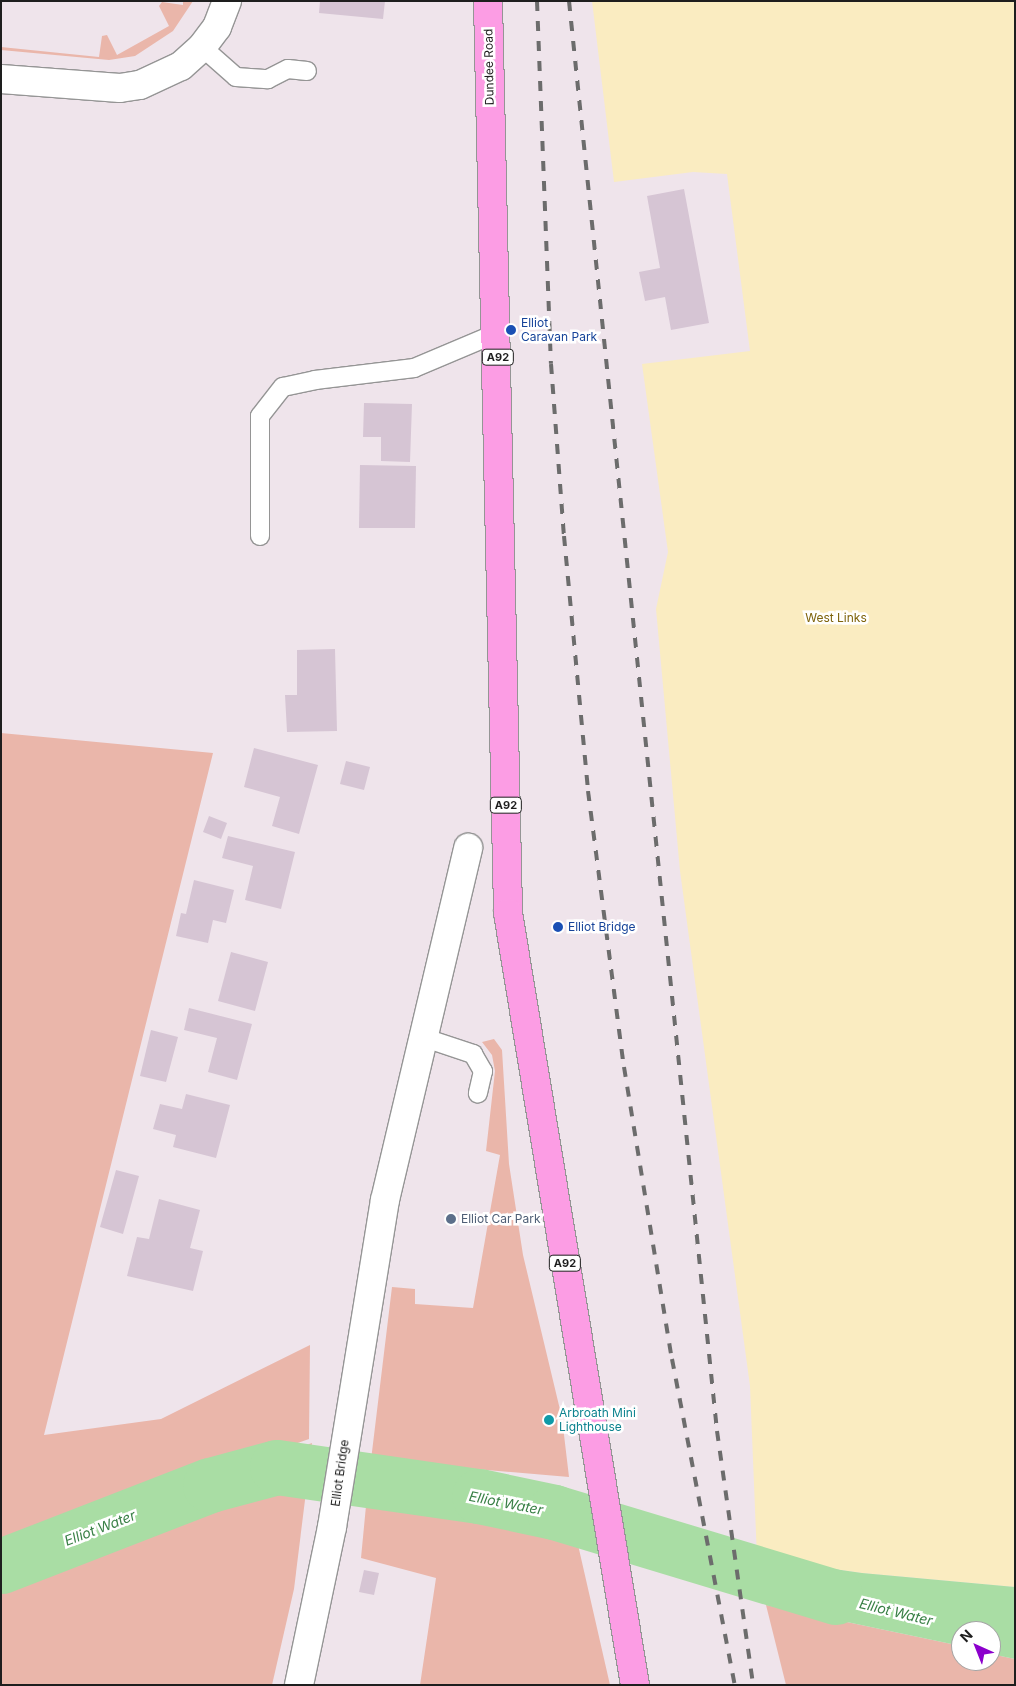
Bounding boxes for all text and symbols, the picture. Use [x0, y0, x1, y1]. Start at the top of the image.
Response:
street label: Dundee Road [481, 29, 497, 105]
place label: Elliot Caravan Park [521, 316, 597, 344]
marker: Elliot Caravan Park [505, 324, 517, 336]
road number: A92 [482, 348, 514, 366]
park label: West Links [805, 611, 867, 625]
road number: A92 [490, 796, 522, 814]
place label: Elliot Bridge [568, 920, 636, 934]
marker: Elliot Bridge [552, 921, 564, 933]
place label: Elliot Car Park [461, 1212, 541, 1226]
marker: Elliot Car Park [445, 1213, 457, 1225]
road number: A92 [549, 1254, 581, 1272]
place label: Arbroath Mini Lighthouse [559, 1406, 636, 1434]
marker: Arbroath Mini Lighthouse [543, 1414, 555, 1426]
street label: Elliot Bridge [328, 1439, 352, 1507]
water label: Elliot Water [468, 1488, 544, 1518]
water label: Elliot Water [62, 1507, 138, 1549]
water label: Elliot Water [858, 1595, 934, 1629]
north arrow [951, 1621, 1001, 1671]
text: N [956, 1626, 976, 1645]

